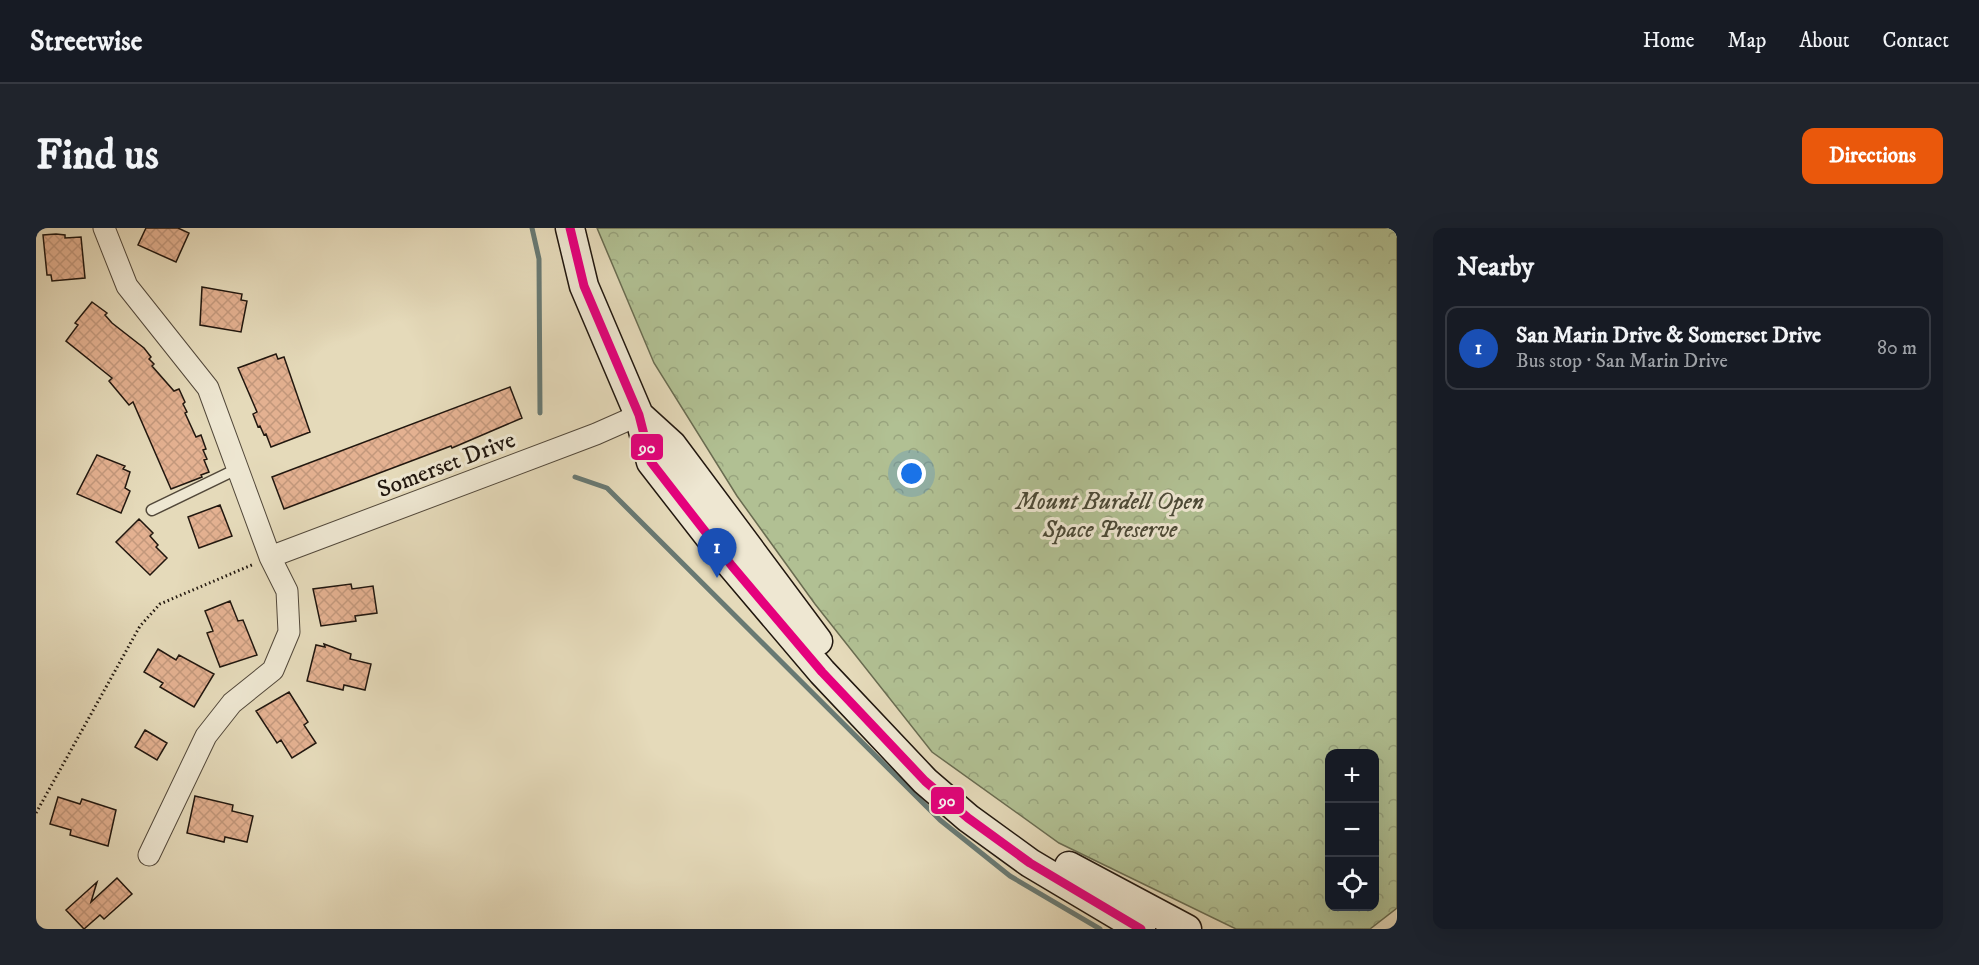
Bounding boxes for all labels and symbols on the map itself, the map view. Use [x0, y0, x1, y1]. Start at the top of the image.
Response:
street label: Somerset Drive [373, 425, 520, 505]
line badge: 90 [630, 433, 664, 461]
text: 90 [638, 438, 656, 458]
your location [897, 459, 926, 488]
park label: Mount Burdell Open Space Preserve [1014, 487, 1204, 545]
pin: 1 [698, 528, 736, 578]
line badge: 90 [930, 786, 965, 815]
text: 90 [938, 791, 956, 811]

